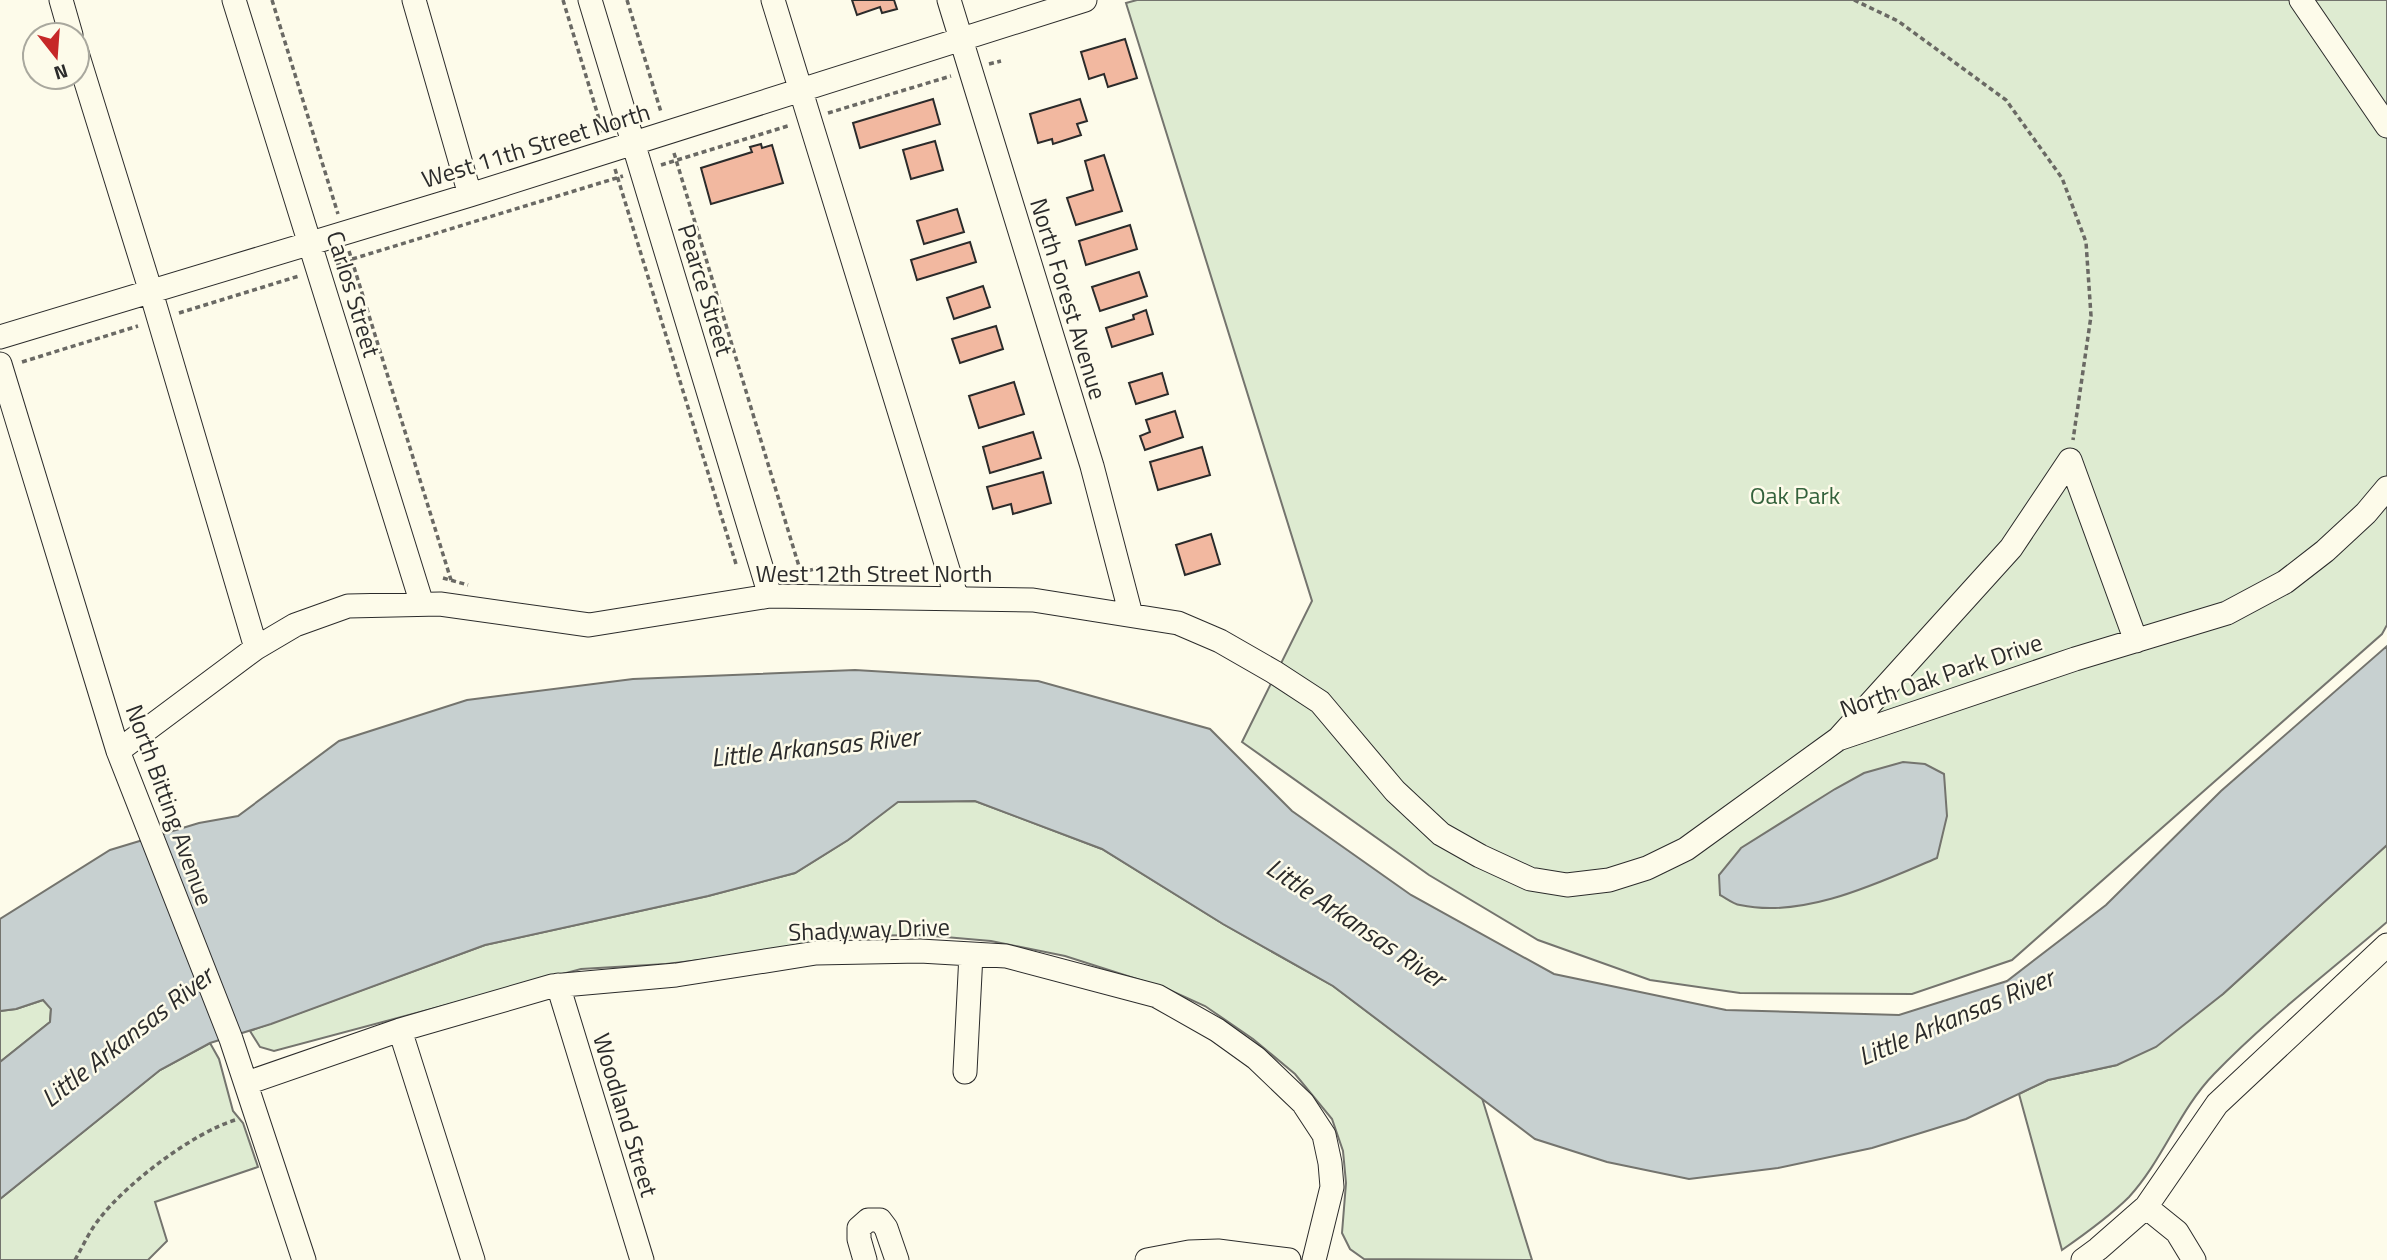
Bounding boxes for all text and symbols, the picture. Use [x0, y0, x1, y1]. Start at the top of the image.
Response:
north arrow [21, 21, 91, 91]
text: N [51, 57, 72, 89]
street label: West 11th Street North [417, 93, 654, 197]
street label: North Forest Avenue [1021, 194, 1117, 404]
street label: Pearce Street [669, 219, 743, 361]
street label: Carlos Street [318, 226, 390, 362]
park label: Oak Park [1750, 477, 1841, 513]
street label: West 12th Street North [756, 555, 992, 591]
street label: North Oak Park Drive [1835, 624, 2047, 727]
street label: North Bitting Avenue [117, 699, 223, 910]
water label: Little Arkansas River [709, 716, 924, 777]
water label: Little Arkansas River [1259, 848, 1456, 999]
street label: Shadyway Drive [788, 908, 950, 950]
water label: Little Arkansas River [32, 955, 223, 1116]
water label: Little Arkansas River [1852, 957, 2062, 1075]
street label: Woodland Street [584, 1029, 668, 1201]

